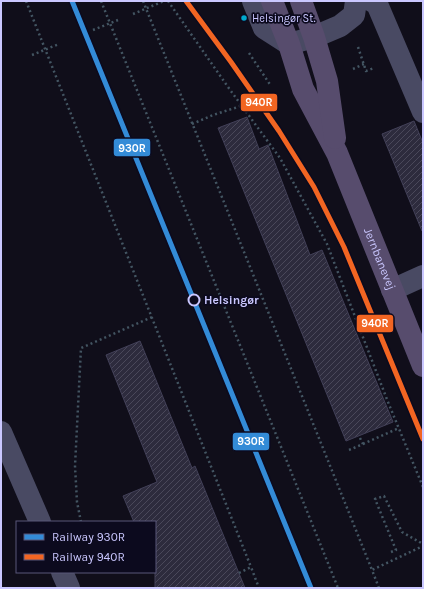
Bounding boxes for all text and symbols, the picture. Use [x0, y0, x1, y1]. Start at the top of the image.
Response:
place label: Helsingør St. [252, 12, 315, 25]
marker: Helsingør St. [239, 13, 249, 23]
line badge: 940R [240, 93, 278, 112]
text: 940R [245, 96, 273, 109]
line badge: 930R [113, 138, 151, 157]
text: 930R [118, 142, 146, 155]
street label: Jernbanevej [361, 226, 399, 292]
marker: Helsingør [187, 293, 201, 307]
place label: Helsingør [204, 293, 259, 307]
line badge: 940R [356, 314, 394, 333]
text: 940R [361, 317, 389, 330]
line badge: 930R [232, 432, 270, 451]
text: 930R [237, 435, 265, 448]
legend [16, 521, 156, 573]
text: Railway 930R [52, 530, 125, 544]
text: Railway 940R [52, 550, 125, 564]

